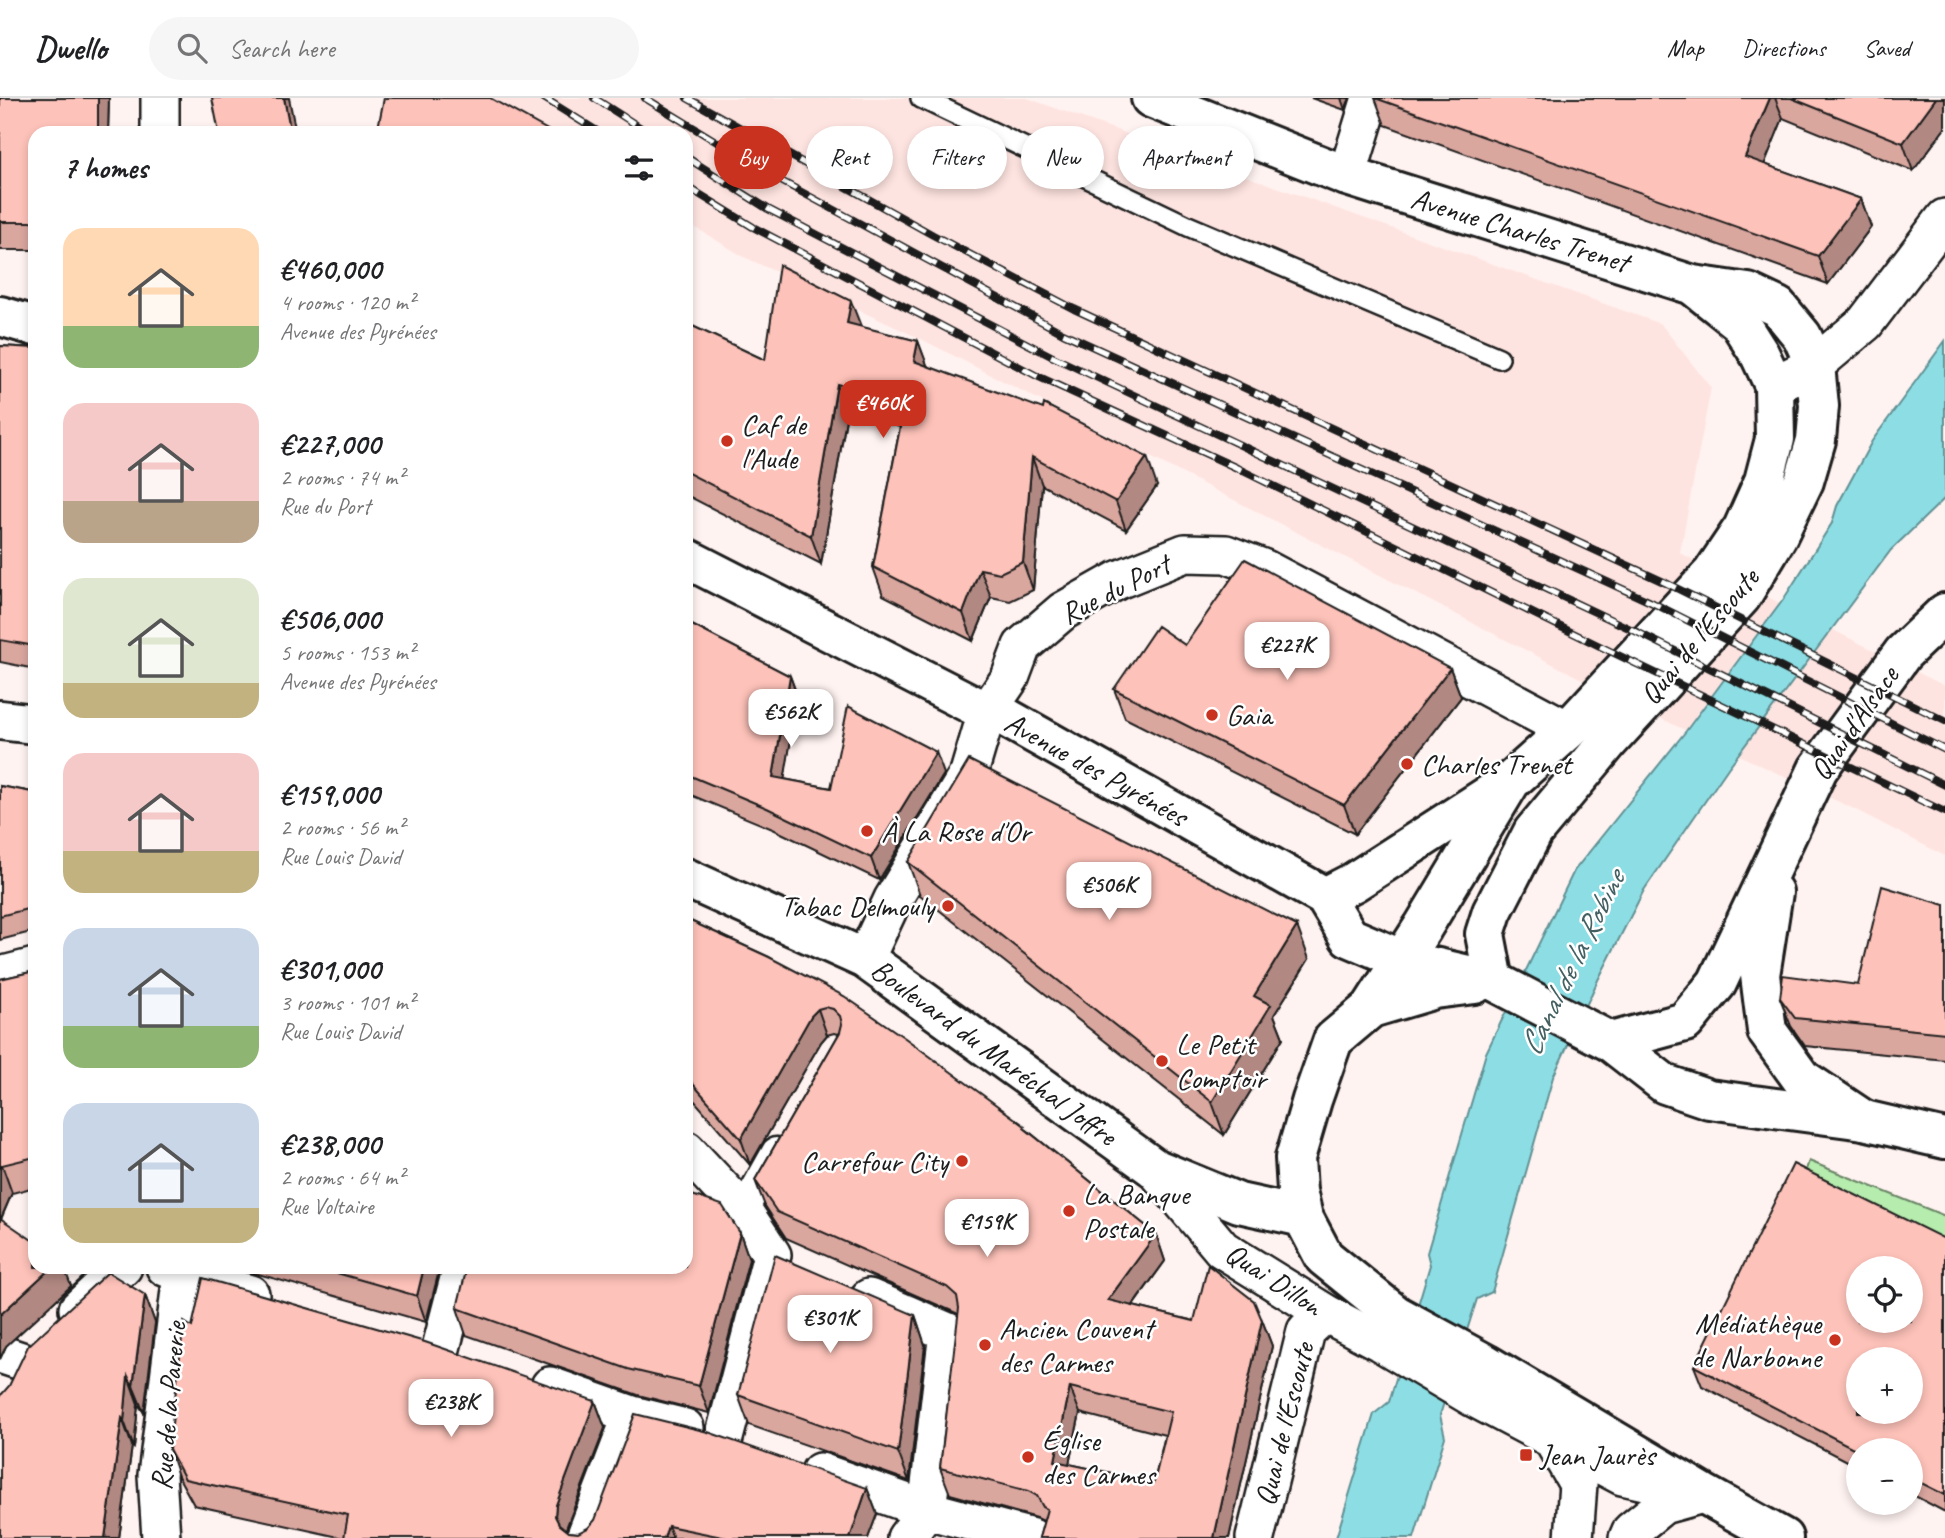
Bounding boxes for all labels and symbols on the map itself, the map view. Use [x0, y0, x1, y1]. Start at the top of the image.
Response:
street label: Avenue Charles Trenet [1407, 179, 1637, 282]
pin: €460K [834, 380, 932, 440]
place label: Caf de l'Aude [741, 405, 808, 477]
marker: Caf de l'Aude [719, 433, 735, 449]
street label: Rue du Port [1054, 543, 1180, 633]
street label: Quai de l'Escoute [1631, 558, 1768, 712]
pin: €227K [1238, 622, 1336, 682]
street label: Quai d'Alsace [1801, 657, 1908, 787]
pin: €562K [742, 690, 840, 749]
place label: Gaia [1226, 696, 1274, 734]
street label: Avenue des Pyrénées [998, 703, 1196, 836]
marker: Gaia [1204, 707, 1220, 723]
place label: Charles Trenet [1421, 745, 1574, 783]
marker: Charles Trenet [1399, 756, 1415, 772]
place label: À La Rose d'Or [881, 812, 1033, 850]
marker: À La Rose d'Or [859, 823, 875, 839]
water label: Canal de la Robine [1510, 860, 1636, 1062]
pin: €506K [1060, 862, 1158, 922]
place label: Tabac Delmouly [780, 887, 937, 925]
marker: Tabac Delmouly [940, 898, 956, 914]
street label: Boulevard du Maréchal Joffre [864, 950, 1126, 1155]
place label: Le Petit Comptoir [1176, 1025, 1269, 1097]
marker: Le Petit Comptoir [1154, 1053, 1170, 1069]
place label: Carrefour City [801, 1142, 951, 1180]
marker: Carrefour City [954, 1153, 970, 1169]
place label: La Banque Postale [1083, 1175, 1191, 1247]
pin: €159K [938, 1200, 1036, 1259]
marker: La Banque Postale [1061, 1203, 1077, 1219]
street label: Quai Dillon [1218, 1234, 1331, 1325]
pin: €301K [781, 1296, 879, 1355]
place label: Médiathèque de Narbonne [1691, 1304, 1823, 1376]
place label: Ancien Couvent des Carmes [999, 1309, 1157, 1381]
street label: Rue de la Parerie [142, 1318, 194, 1492]
marker: Médiathèque de Narbonne [1827, 1332, 1843, 1348]
street label: Quai de l'Escoute [1245, 1336, 1323, 1509]
marker: Ancien Couvent des Carmes [977, 1337, 993, 1353]
pin: €238K [402, 1380, 500, 1439]
place label: Église des Carmes [1042, 1421, 1158, 1493]
place label: Jean Jaurès [1538, 1436, 1658, 1474]
marker: Jean Jaurès [1518, 1447, 1534, 1463]
marker: Église des Carmes [1020, 1449, 1036, 1465]

